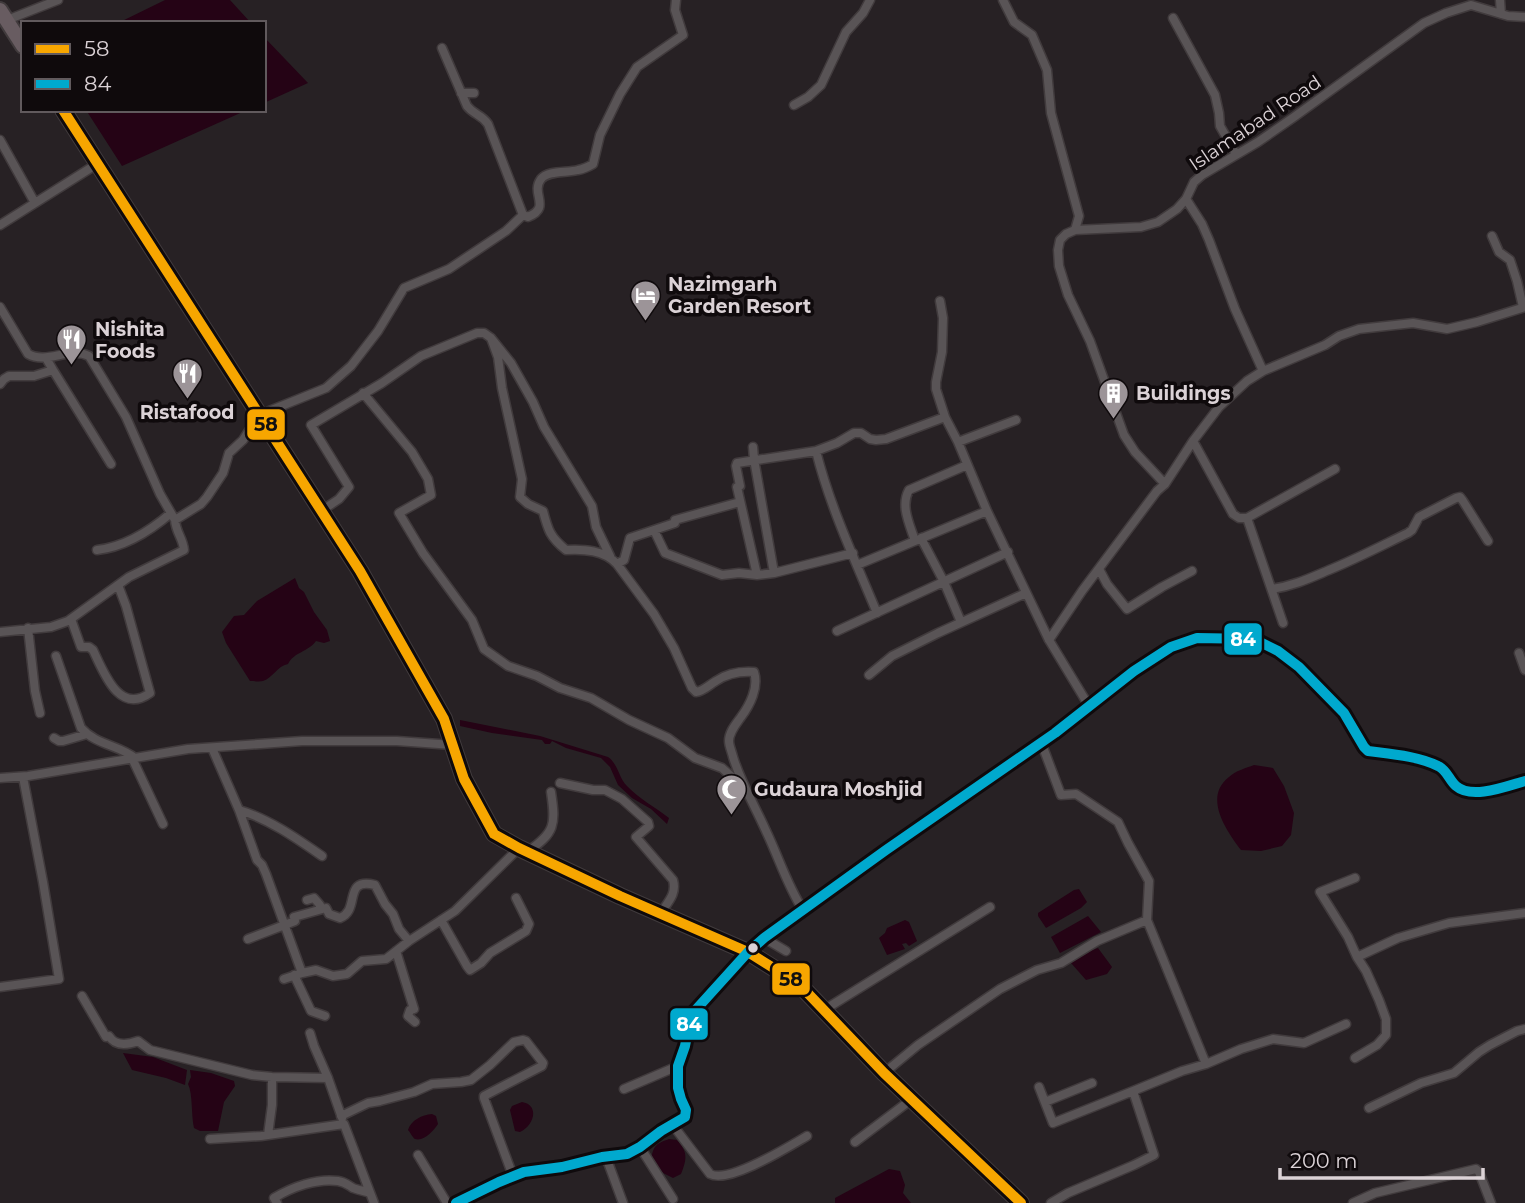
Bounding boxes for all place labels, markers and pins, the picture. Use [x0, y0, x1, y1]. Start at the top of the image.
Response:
place label: Nazimgarh Garden Resort [668, 273, 811, 318]
hotel icon: Nazimgarh Garden Resort [628, 278, 662, 322]
place label: Nishita Foods [95, 318, 165, 363]
restaurant icon: Nishita Foods [55, 323, 89, 367]
restaurant icon: Ristafood [170, 356, 204, 400]
building icon: Buildings [1096, 376, 1130, 420]
place label: Buildings [1136, 382, 1231, 405]
place label: Ristafood [140, 401, 234, 424]
mosque icon: Gudaura Moshjid [714, 772, 748, 816]
place label: Gudaura Moshjid [754, 778, 923, 801]
unlabelled marker [746, 941, 760, 955]

